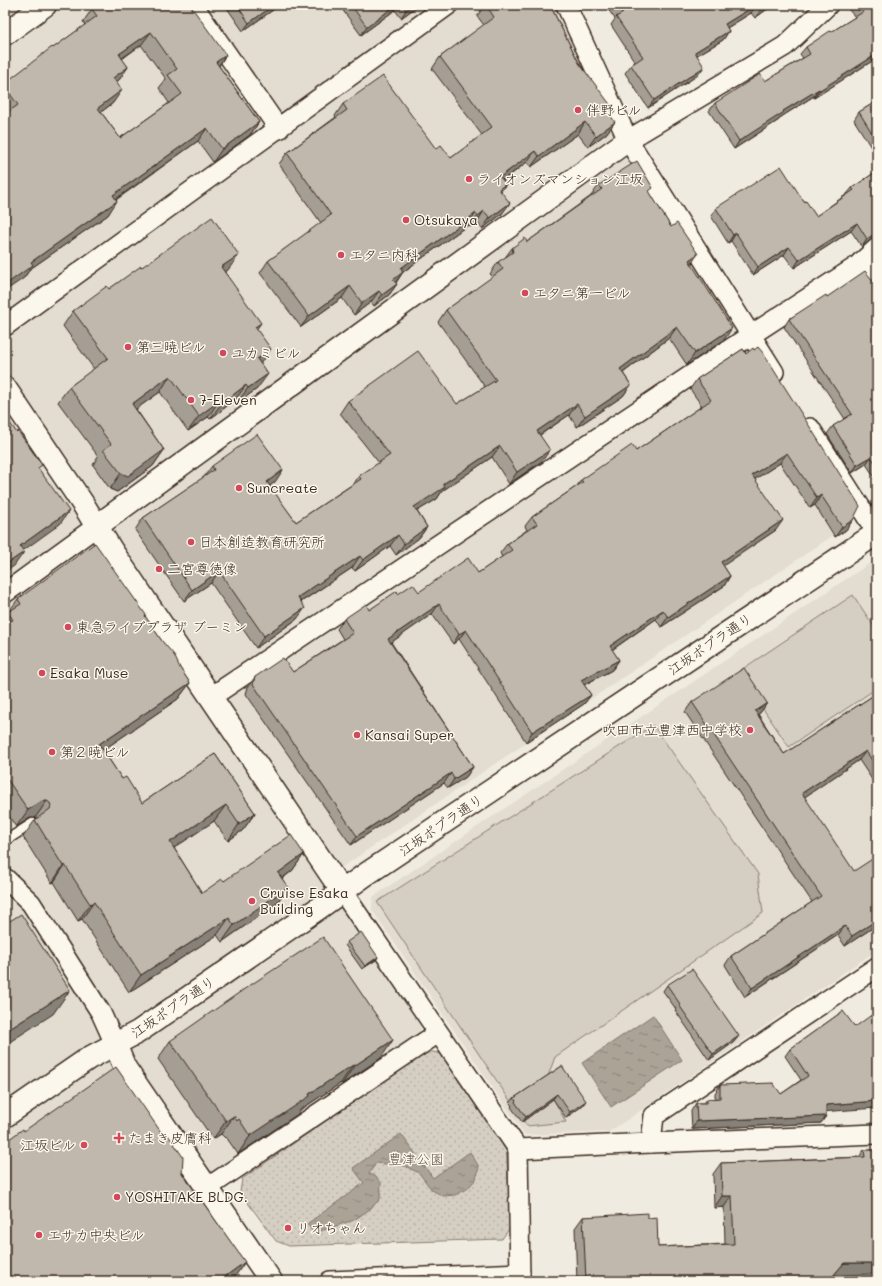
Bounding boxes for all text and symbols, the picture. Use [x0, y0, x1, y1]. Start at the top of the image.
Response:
place label: 伴野ビル [586, 100, 642, 119]
marker: 伴野ビル [573, 105, 583, 115]
place label: ライオンズマンション江坂 [477, 169, 643, 188]
marker: ライオンズマンション江坂 [464, 174, 474, 184]
place label: Otsukaya [414, 210, 478, 229]
marker: Otsukaya [401, 215, 411, 225]
place label: エタニ内科 [349, 245, 419, 264]
marker: エタニ内科 [336, 250, 346, 260]
place label: エタニ第一ビル [533, 283, 631, 302]
marker: エタニ第一ビル [520, 288, 530, 298]
place label: 第三暁ビル [136, 337, 206, 356]
marker: 第三暁ビル [123, 342, 133, 352]
place label: ユカミビル [231, 343, 301, 362]
marker: ユカミビル [218, 348, 228, 358]
place label: 7-Eleven [199, 390, 257, 409]
marker: 7-Eleven [186, 395, 196, 405]
place label: Suncreate [247, 478, 318, 497]
marker: Suncreate [234, 483, 244, 493]
place label: 日本創造教育研究所 [199, 532, 325, 551]
marker: 日本創造教育研究所 [186, 537, 196, 547]
place label: 二宮尊徳像 [167, 559, 237, 578]
marker: 二宮尊徳像 [154, 564, 164, 574]
street label: 江坂ポプラ通り [664, 608, 756, 679]
place label: 東急ライブプラザ ブーミン [76, 617, 247, 636]
marker: 東急ライブプラザ ブーミン [63, 622, 73, 632]
place label: Esaka Muse [50, 663, 128, 682]
marker: Esaka Muse [37, 668, 47, 678]
place label: 吹田市立豊津西中学校 [602, 720, 742, 739]
place label: Kansai Super [365, 725, 454, 744]
marker: 吹田市立豊津西中学校 [745, 725, 755, 735]
marker: Kansai Super [352, 730, 362, 740]
place label: 第２暁ビル [60, 742, 130, 761]
marker: 第２暁ビル [47, 747, 57, 757]
street label: 江坂ポプラ通り [395, 789, 487, 860]
place label: Cruise Esaka Building [260, 883, 349, 918]
marker: Cruise Esaka Building [247, 896, 257, 906]
street label: 江坂ポプラ通り [127, 971, 219, 1042]
place label: たまき皮膚科 [128, 1128, 212, 1147]
marker: たまき皮膚科 [113, 1132, 125, 1144]
place label: 江坂ビル [20, 1135, 76, 1154]
marker: 江坂ビル [79, 1140, 89, 1150]
park label: 豊津公園 [388, 1149, 444, 1168]
place label: YOSHITAKE BLDG. [125, 1187, 248, 1206]
marker: YOSHITAKE BLDG. [112, 1192, 122, 1202]
place label: リオちゃん [296, 1218, 366, 1237]
marker: リオちゃん [283, 1223, 293, 1233]
place label: エサカ中央ビル [47, 1225, 145, 1244]
marker: エサカ中央ビル [34, 1230, 44, 1240]

